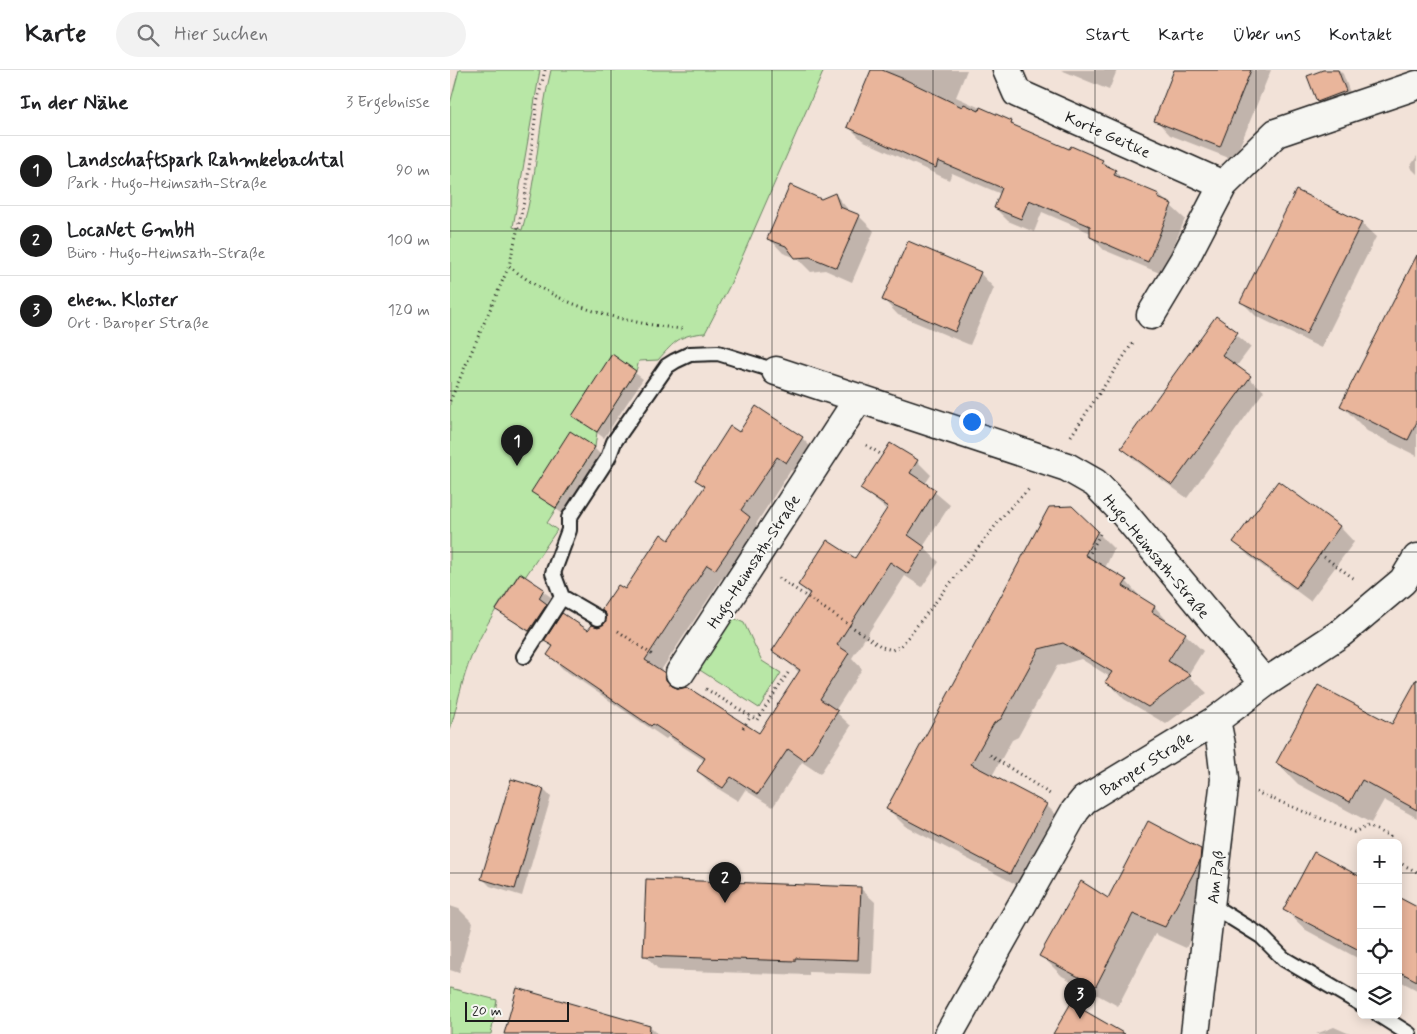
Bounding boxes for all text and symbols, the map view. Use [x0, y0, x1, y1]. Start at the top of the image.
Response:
search box [116, 12, 466, 57]
text: Karte [25, 19, 86, 50]
icon: search [134, 21, 162, 49]
text: Hier suchen [174, 22, 268, 47]
text: Start [1086, 23, 1130, 47]
text: Karte [1158, 23, 1204, 47]
text: Über uns [1232, 23, 1301, 47]
text: Kontakt [1329, 23, 1392, 47]
text: In der Nähe [20, 89, 128, 117]
text: 3 Ergebnisse [346, 92, 430, 113]
street label: Korte Geitke [1061, 107, 1154, 164]
text: Landschaftspark Rahmkebachtal [67, 148, 344, 173]
text: 1 [32, 160, 40, 181]
text: 90 m [396, 160, 430, 181]
text: Park · Hugo-Heimsath-Straße [67, 173, 267, 194]
text: LocaNet GmbH [67, 218, 194, 243]
text: 2 [32, 230, 40, 251]
text: 100 m [387, 230, 430, 251]
text: Büro · Hugo-Heimsath-Straße [67, 243, 266, 264]
text: ehem. Kloster [67, 288, 178, 313]
text: 3 [32, 300, 40, 321]
text: 120 m [388, 300, 430, 321]
text: Ort · Baroper Straße [67, 313, 209, 334]
your location [959, 409, 985, 435]
pin: 1 [501, 425, 533, 466]
street label: Hugo-Heimsath-Straße [1097, 490, 1214, 624]
street label: Hugo-Heimsath-Straße [703, 491, 806, 634]
street label: Baroper Straße [1096, 727, 1198, 801]
map controls [1357, 839, 1402, 1019]
button: + [1357, 839, 1402, 884]
street label: Am Paß [1203, 849, 1230, 905]
pin: 2 [709, 862, 741, 903]
button: − [1357, 884, 1402, 929]
button: locate [1357, 929, 1402, 974]
button: layers [1357, 974, 1402, 1019]
pin: 3 [1064, 978, 1096, 1019]
scale bar [465, 999, 569, 1022]
text: 20 m [472, 1002, 502, 1020]

